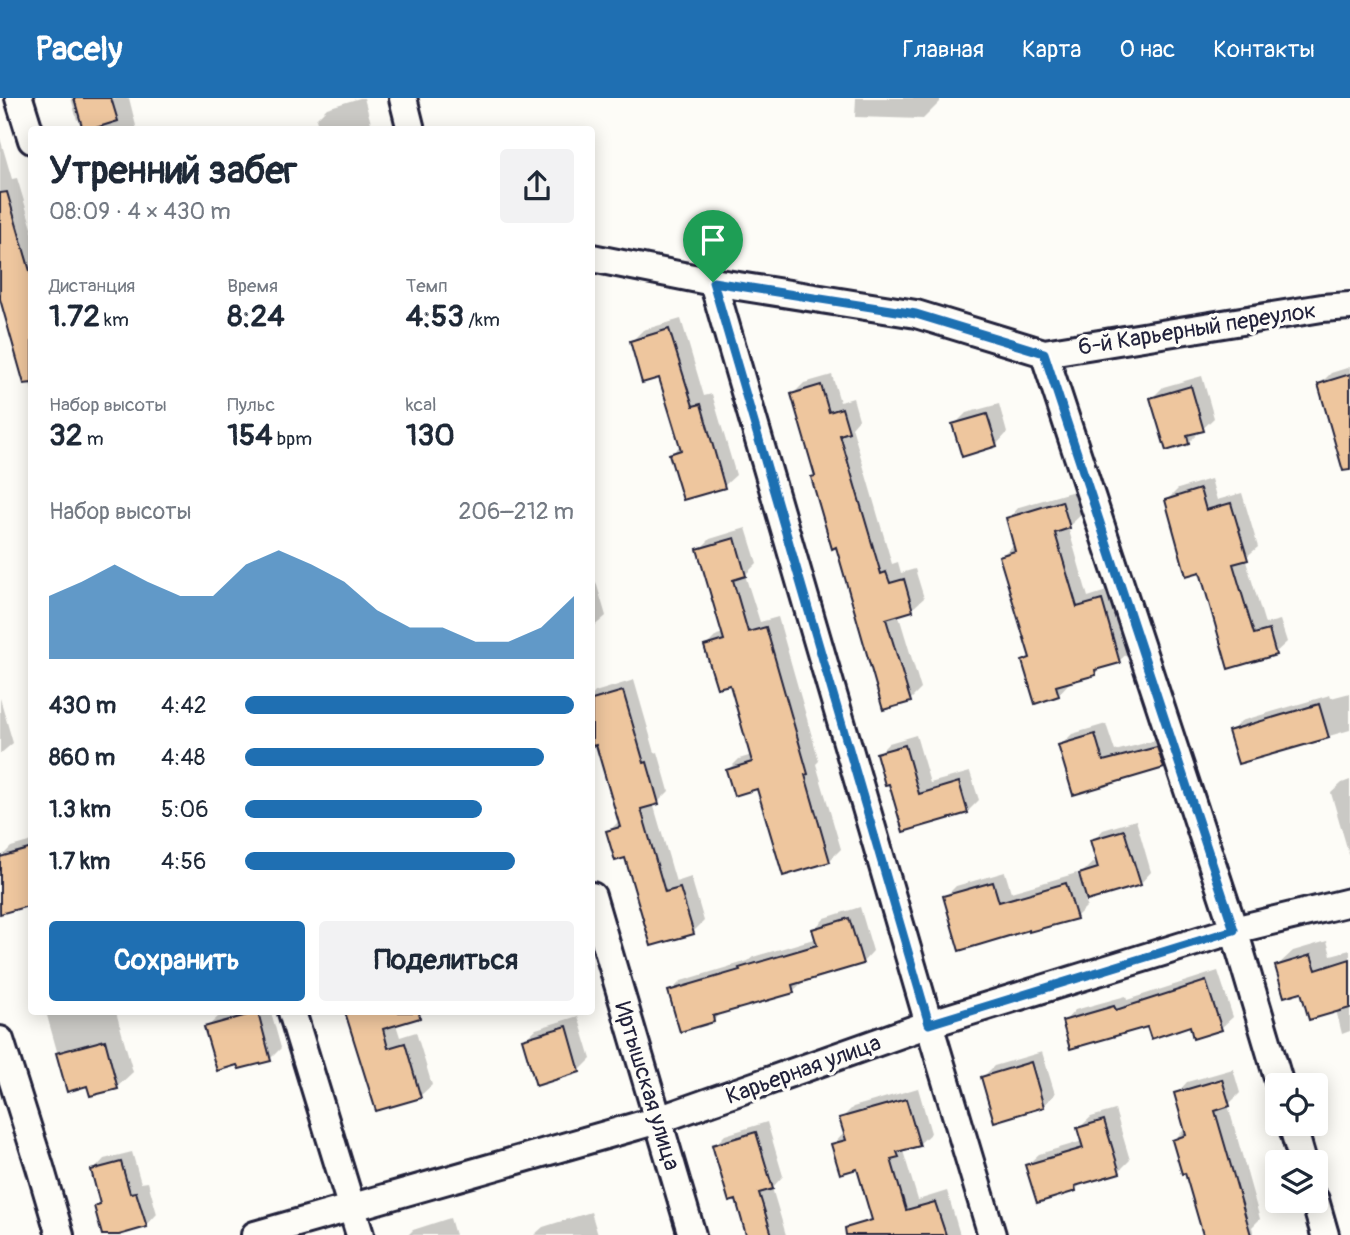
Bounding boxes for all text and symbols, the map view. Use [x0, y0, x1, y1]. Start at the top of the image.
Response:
text: Pacely [35, 29, 122, 70]
text: Главная [903, 35, 984, 64]
text: Карта [1022, 35, 1082, 64]
text: О нас [1120, 35, 1175, 64]
text: Контакты [1213, 35, 1315, 64]
text: Утренний забег [49, 147, 297, 195]
button: share [500, 149, 574, 223]
text: 08:09 · 4 × 430 m [49, 197, 231, 226]
pin [683, 210, 743, 282]
icon: arrive [694, 221, 732, 259]
text: Дистанция [49, 274, 135, 298]
text: Время [227, 274, 278, 298]
text: Темп [406, 274, 448, 298]
street label: 6-й Карьерный переулок [1076, 295, 1318, 362]
text: 1.72 [49, 298, 100, 335]
text: 8:24 [227, 298, 285, 335]
text: 4:53 [406, 298, 464, 335]
text: km [100, 308, 129, 332]
text: /km [464, 308, 500, 332]
text: Набор высоты [49, 393, 167, 417]
text: Пульс [227, 393, 275, 417]
text: kcal [406, 393, 437, 417]
text: 32 [49, 417, 83, 454]
text: 154 [227, 417, 273, 454]
text: 130 [406, 417, 455, 454]
text: m [83, 427, 104, 451]
text: bpm [273, 427, 312, 451]
text: Набор высоты [49, 497, 191, 526]
text: 206–212 m [458, 497, 574, 526]
text: 430 m [49, 691, 116, 720]
text: 4:42 [161, 691, 207, 720]
text: 860 m [49, 743, 115, 772]
text: 4:48 [161, 743, 205, 772]
text: 1.3 km [49, 795, 111, 824]
text: 5:06 [161, 795, 209, 824]
text: 1.7 km [49, 847, 110, 876]
text: 4:56 [161, 847, 206, 876]
button: Сохранить [49, 921, 305, 1001]
button: Поделиться [319, 921, 574, 1001]
street label: Иртышская улица [608, 998, 687, 1174]
street label: Карьерная улица [722, 1028, 885, 1111]
map controls [1265, 1073, 1328, 1213]
button: locate [1265, 1073, 1328, 1136]
button: layers [1265, 1150, 1328, 1213]

